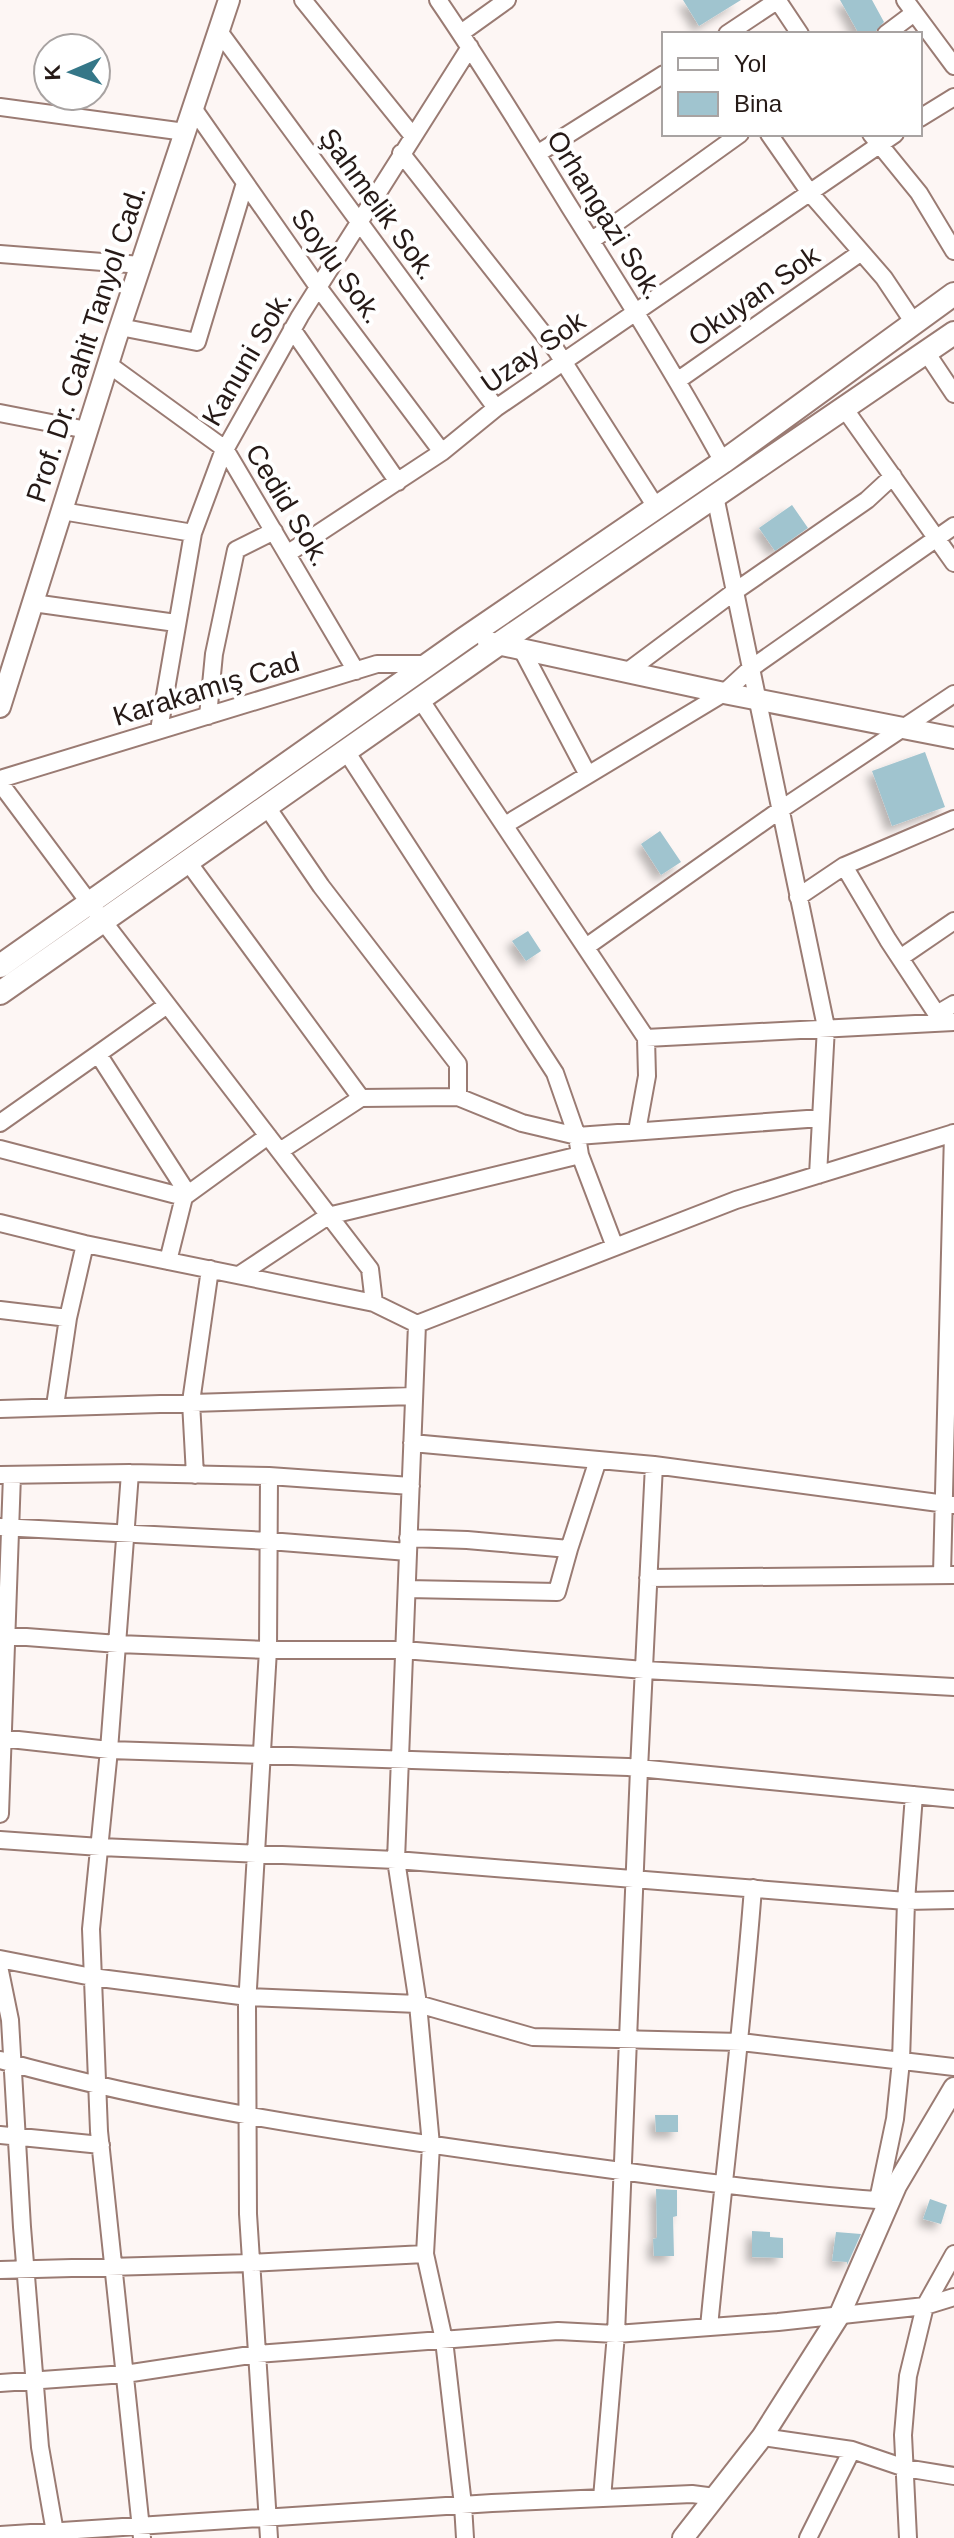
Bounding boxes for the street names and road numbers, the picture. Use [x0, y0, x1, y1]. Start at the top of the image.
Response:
street label: Şahmelik Sok. [313, 122, 443, 286]
street label: Orhangazi Sok. [541, 125, 669, 305]
street label: Prof. Dr. Cahit Tanyol Cad. [20, 182, 152, 506]
street label: Soylu Sok. [285, 203, 389, 329]
street label: Okuyan Sok [683, 239, 826, 352]
street label: Kanuni Sok. [196, 285, 298, 431]
street label: Uzay Sok [475, 304, 592, 399]
street label: Cedid Sok. [239, 438, 337, 572]
street label: Karakamış Cad [109, 646, 303, 732]

